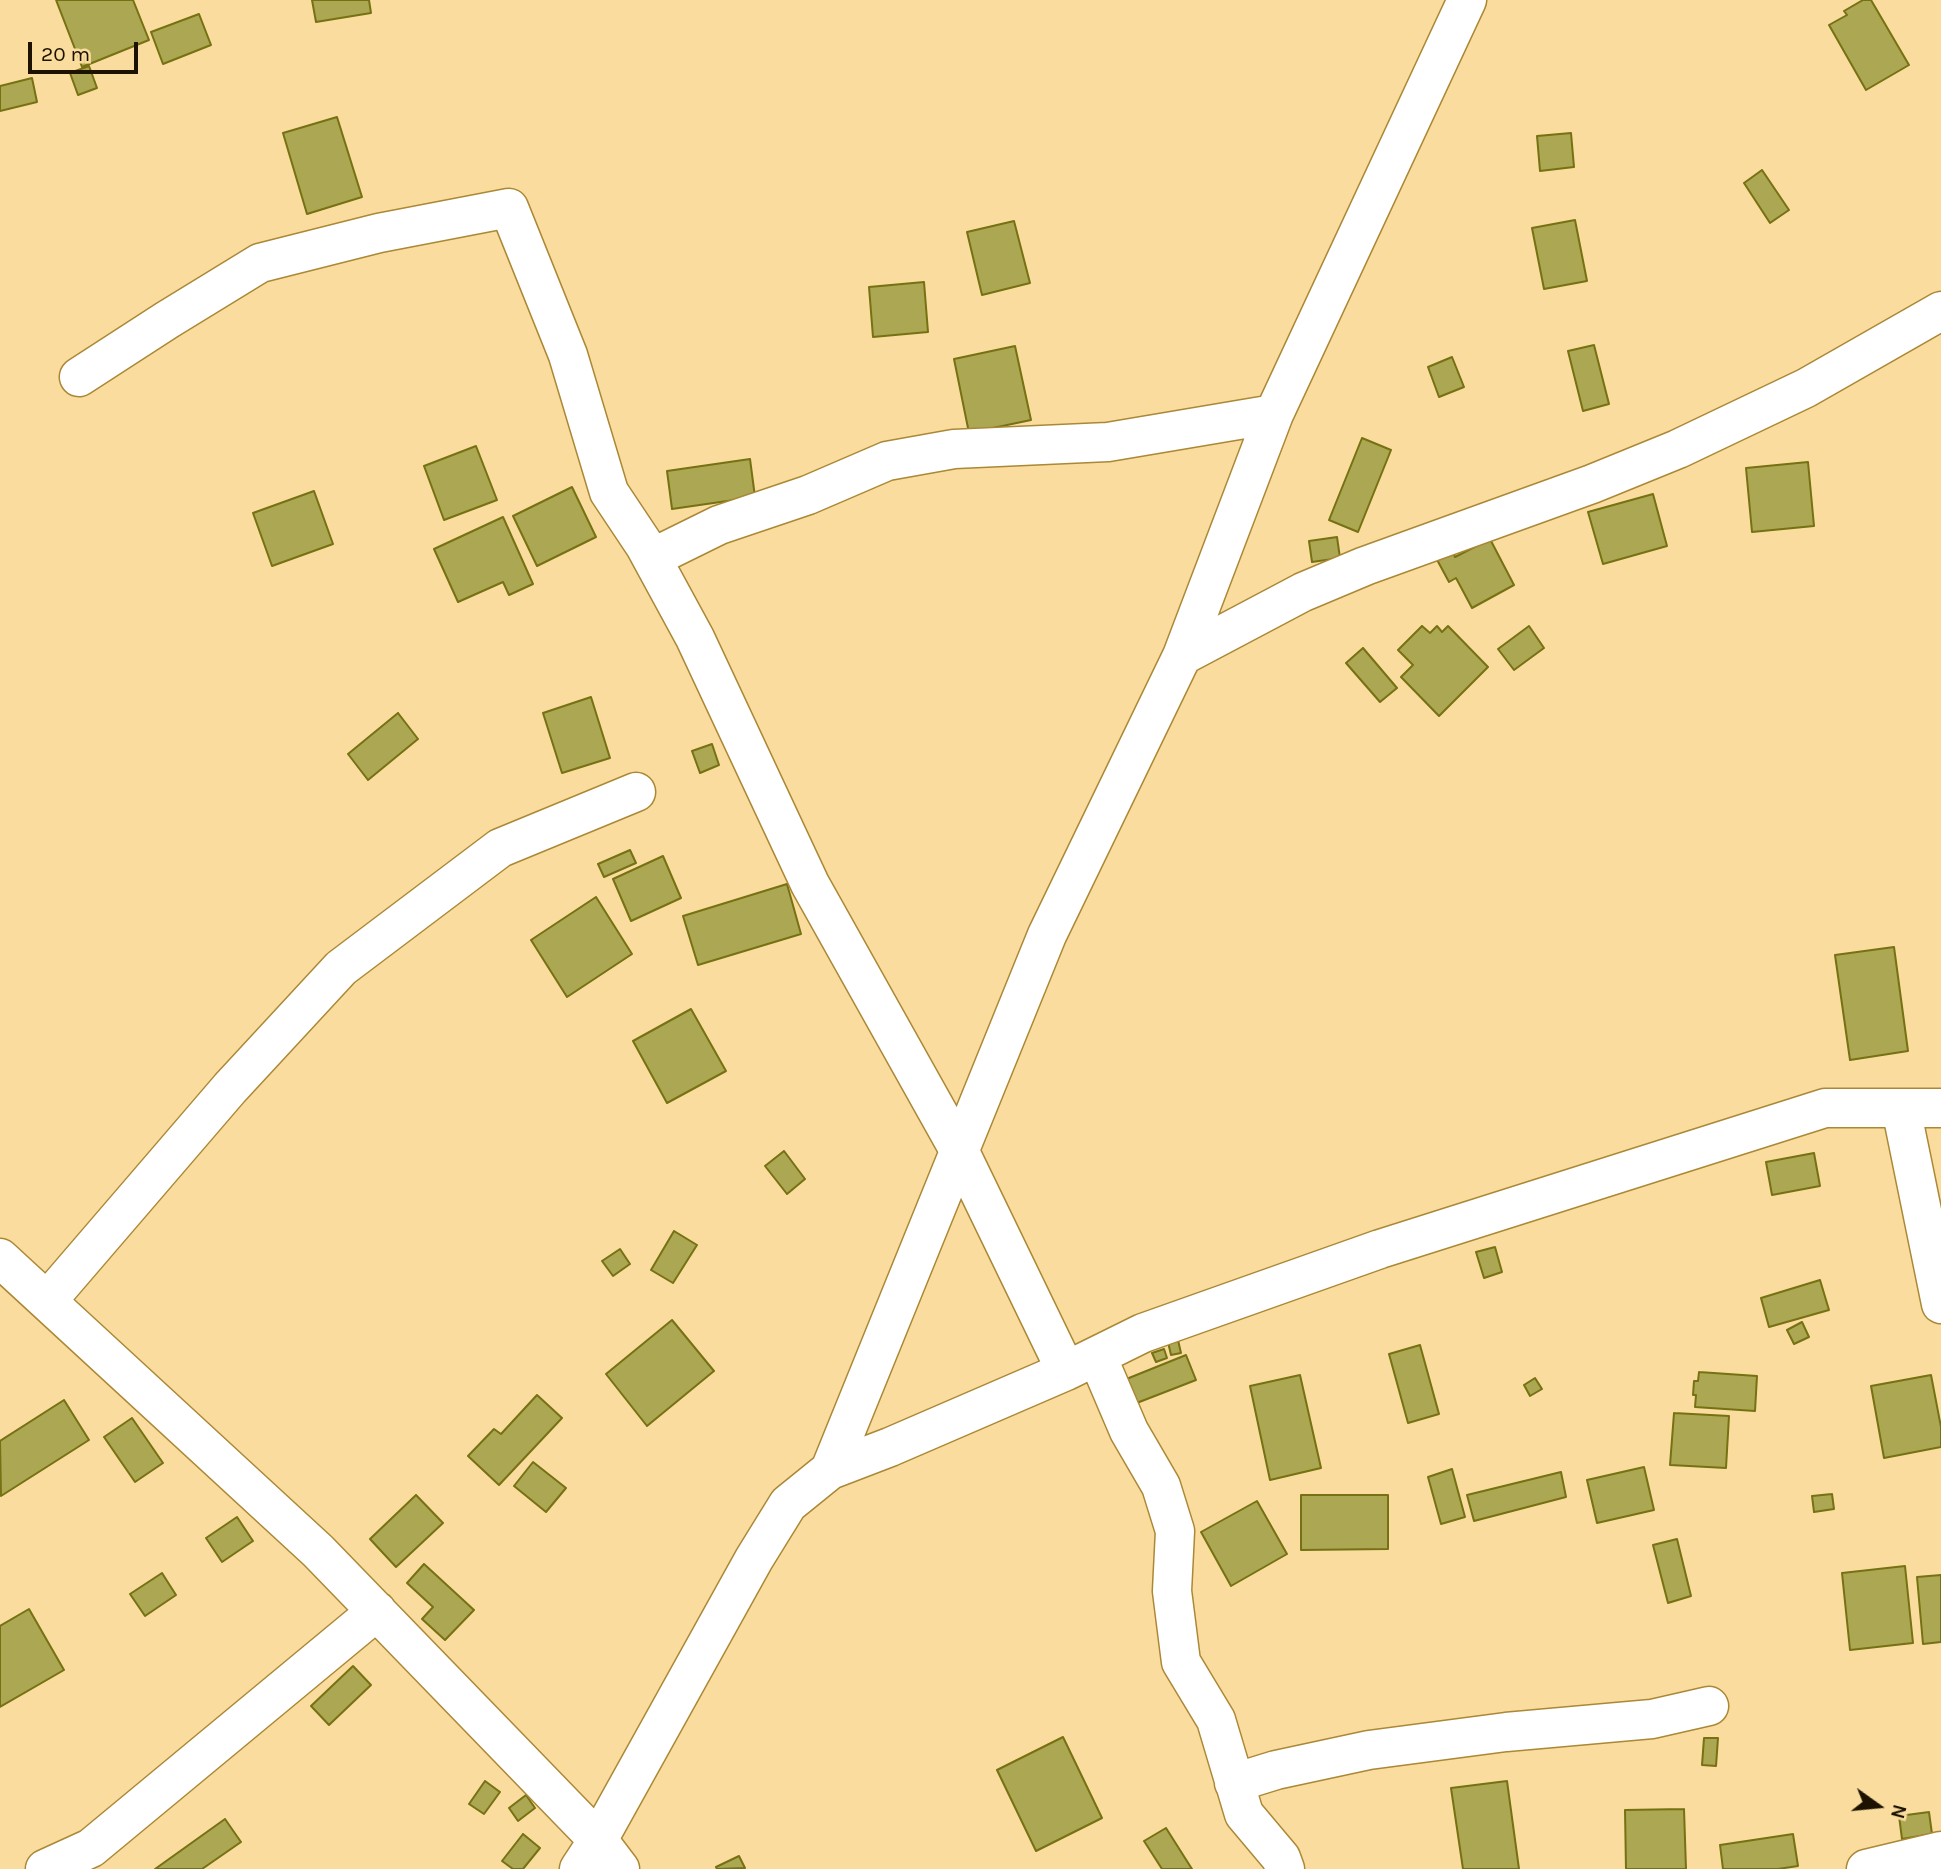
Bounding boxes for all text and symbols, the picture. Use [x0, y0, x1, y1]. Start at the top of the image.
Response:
scale bar [32, 28, 142, 72]
text: 20 m [41, 42, 90, 66]
north arrow [1843, 1771, 1913, 1841]
text: N [1886, 1802, 1911, 1821]

